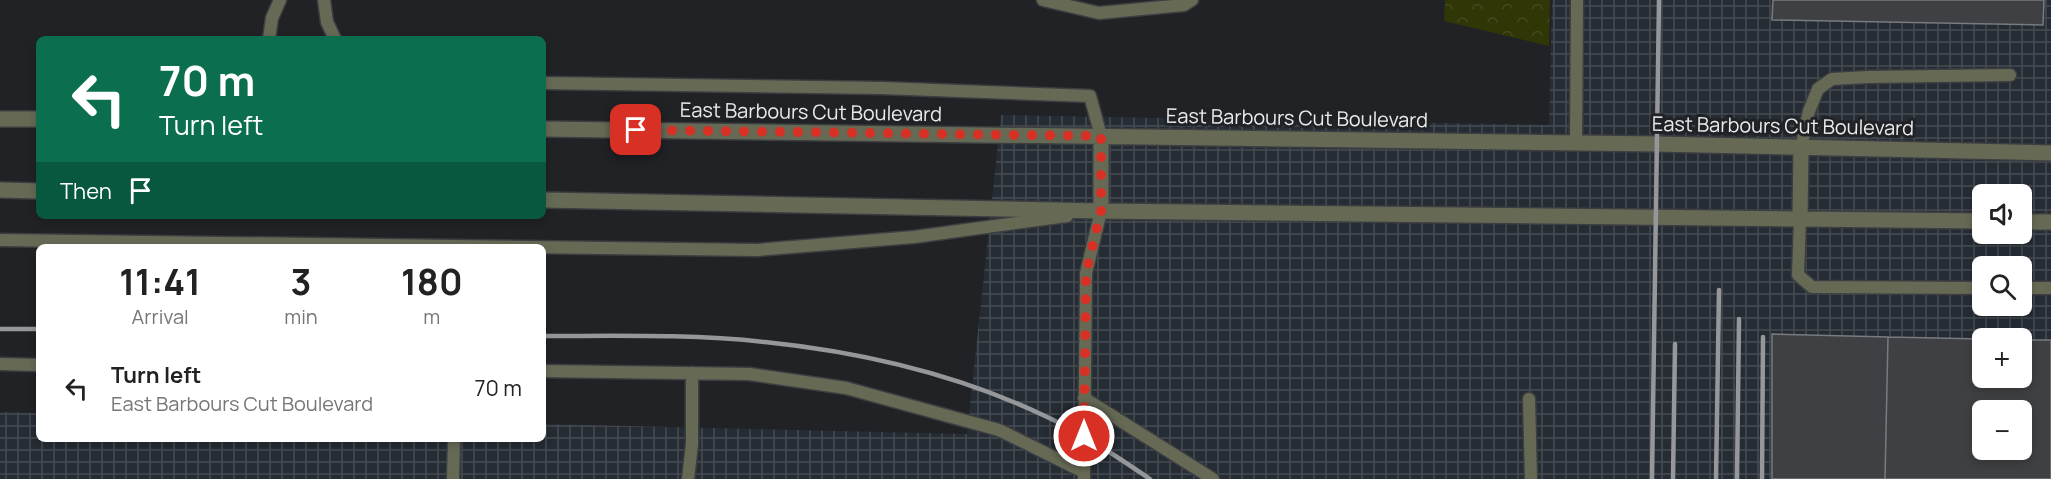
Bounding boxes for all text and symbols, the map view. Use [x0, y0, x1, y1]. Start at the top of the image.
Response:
text: 70 m [159, 51, 255, 109]
icon: left [60, 60, 138, 138]
street label: East Barbours Cut Boulevard [680, 96, 942, 127]
street label: East Barbours Cut Boulevard [1166, 102, 1428, 133]
pin [610, 104, 661, 155]
text: Turn left [159, 106, 263, 143]
street label: East Barbours Cut Boulevard [1652, 110, 1914, 141]
icon: arrive [619, 113, 652, 146]
icon: arrive [124, 174, 157, 207]
text: Then [60, 176, 112, 206]
map controls [1972, 184, 2032, 460]
button: sound [1972, 184, 2032, 244]
button: search [1972, 256, 2032, 316]
text: 11:41 [119, 257, 201, 306]
text: 3 [291, 257, 311, 306]
text: 180 [401, 257, 463, 306]
text: Arrival [132, 303, 189, 330]
text: min [284, 303, 318, 330]
text: m [423, 303, 440, 330]
button: + [1972, 328, 2032, 388]
text: Turn left [111, 360, 201, 390]
icon: left [60, 372, 93, 405]
text: 70 m [474, 373, 522, 403]
text: East Barbours Cut Boulevard [111, 390, 373, 417]
button: − [1972, 400, 2032, 460]
position arrow [1052, 404, 1116, 468]

